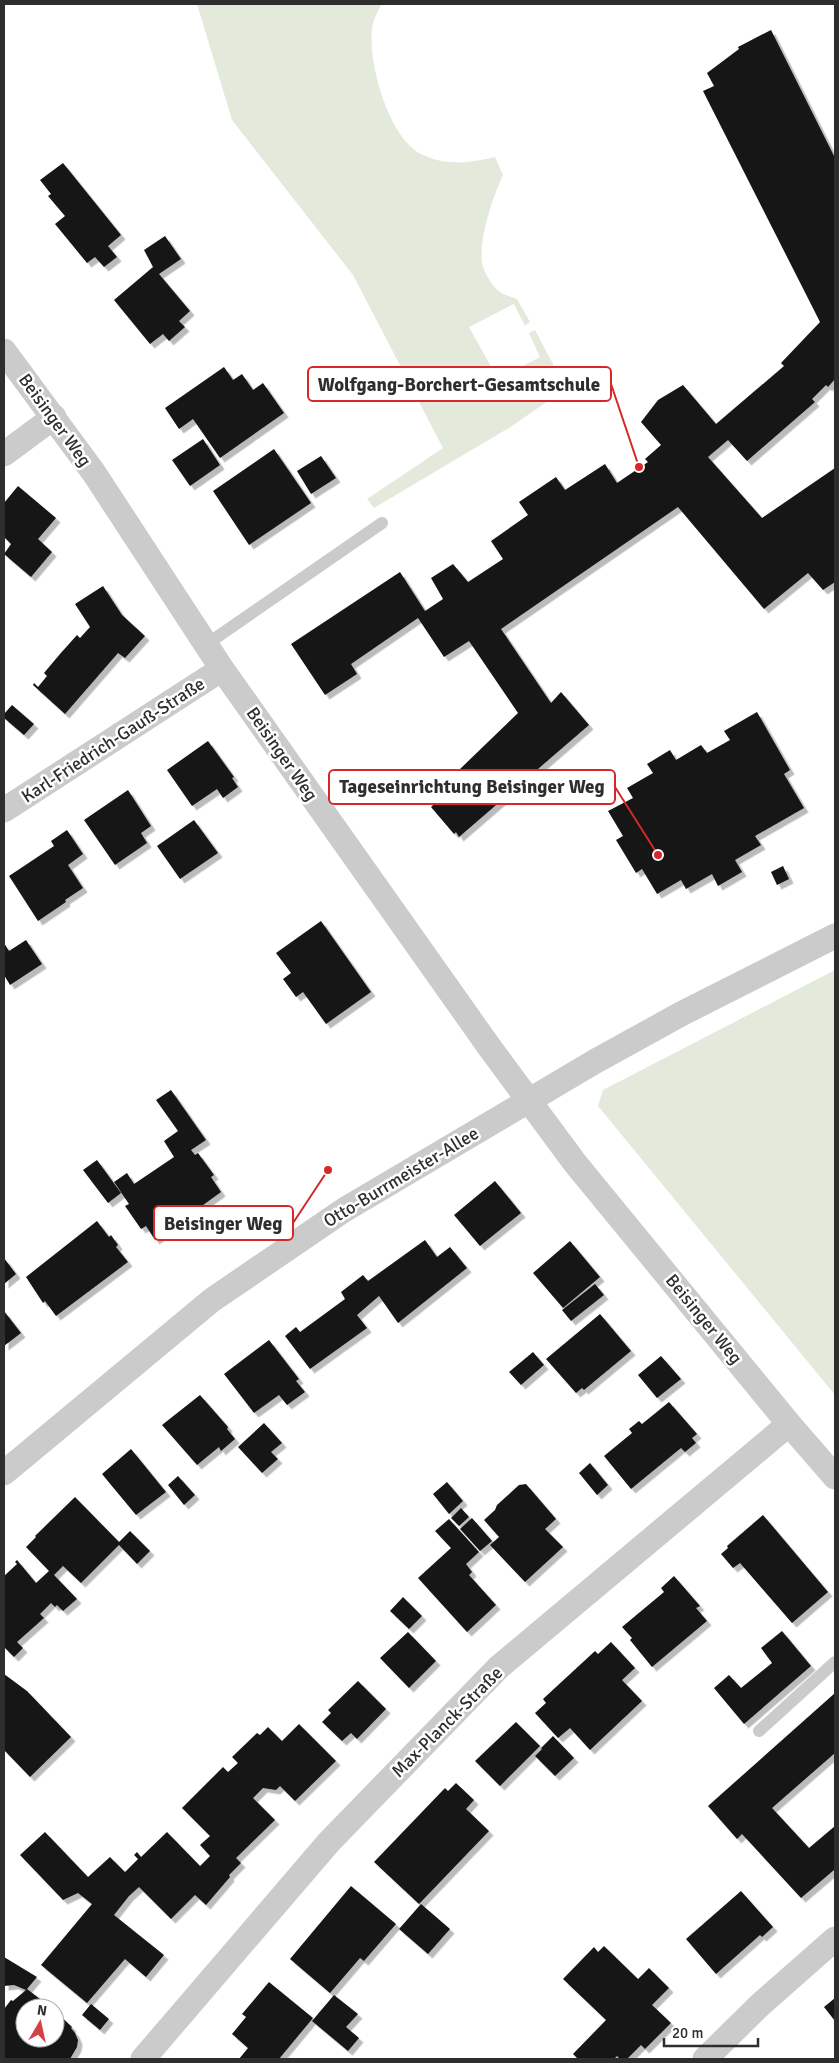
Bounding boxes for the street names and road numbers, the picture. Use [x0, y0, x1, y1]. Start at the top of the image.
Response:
street label: Beisinger Weg [14, 369, 96, 471]
street label: Karl-Friedrich-Gauß-Straße [17, 673, 209, 807]
street label: Beisinger Weg [242, 703, 322, 805]
street label: Otto-Burrmeister-Allee [319, 1122, 483, 1232]
street label: Beisinger Weg [661, 1269, 747, 1369]
street label: Max-Planck-Straße [387, 1662, 507, 1782]

